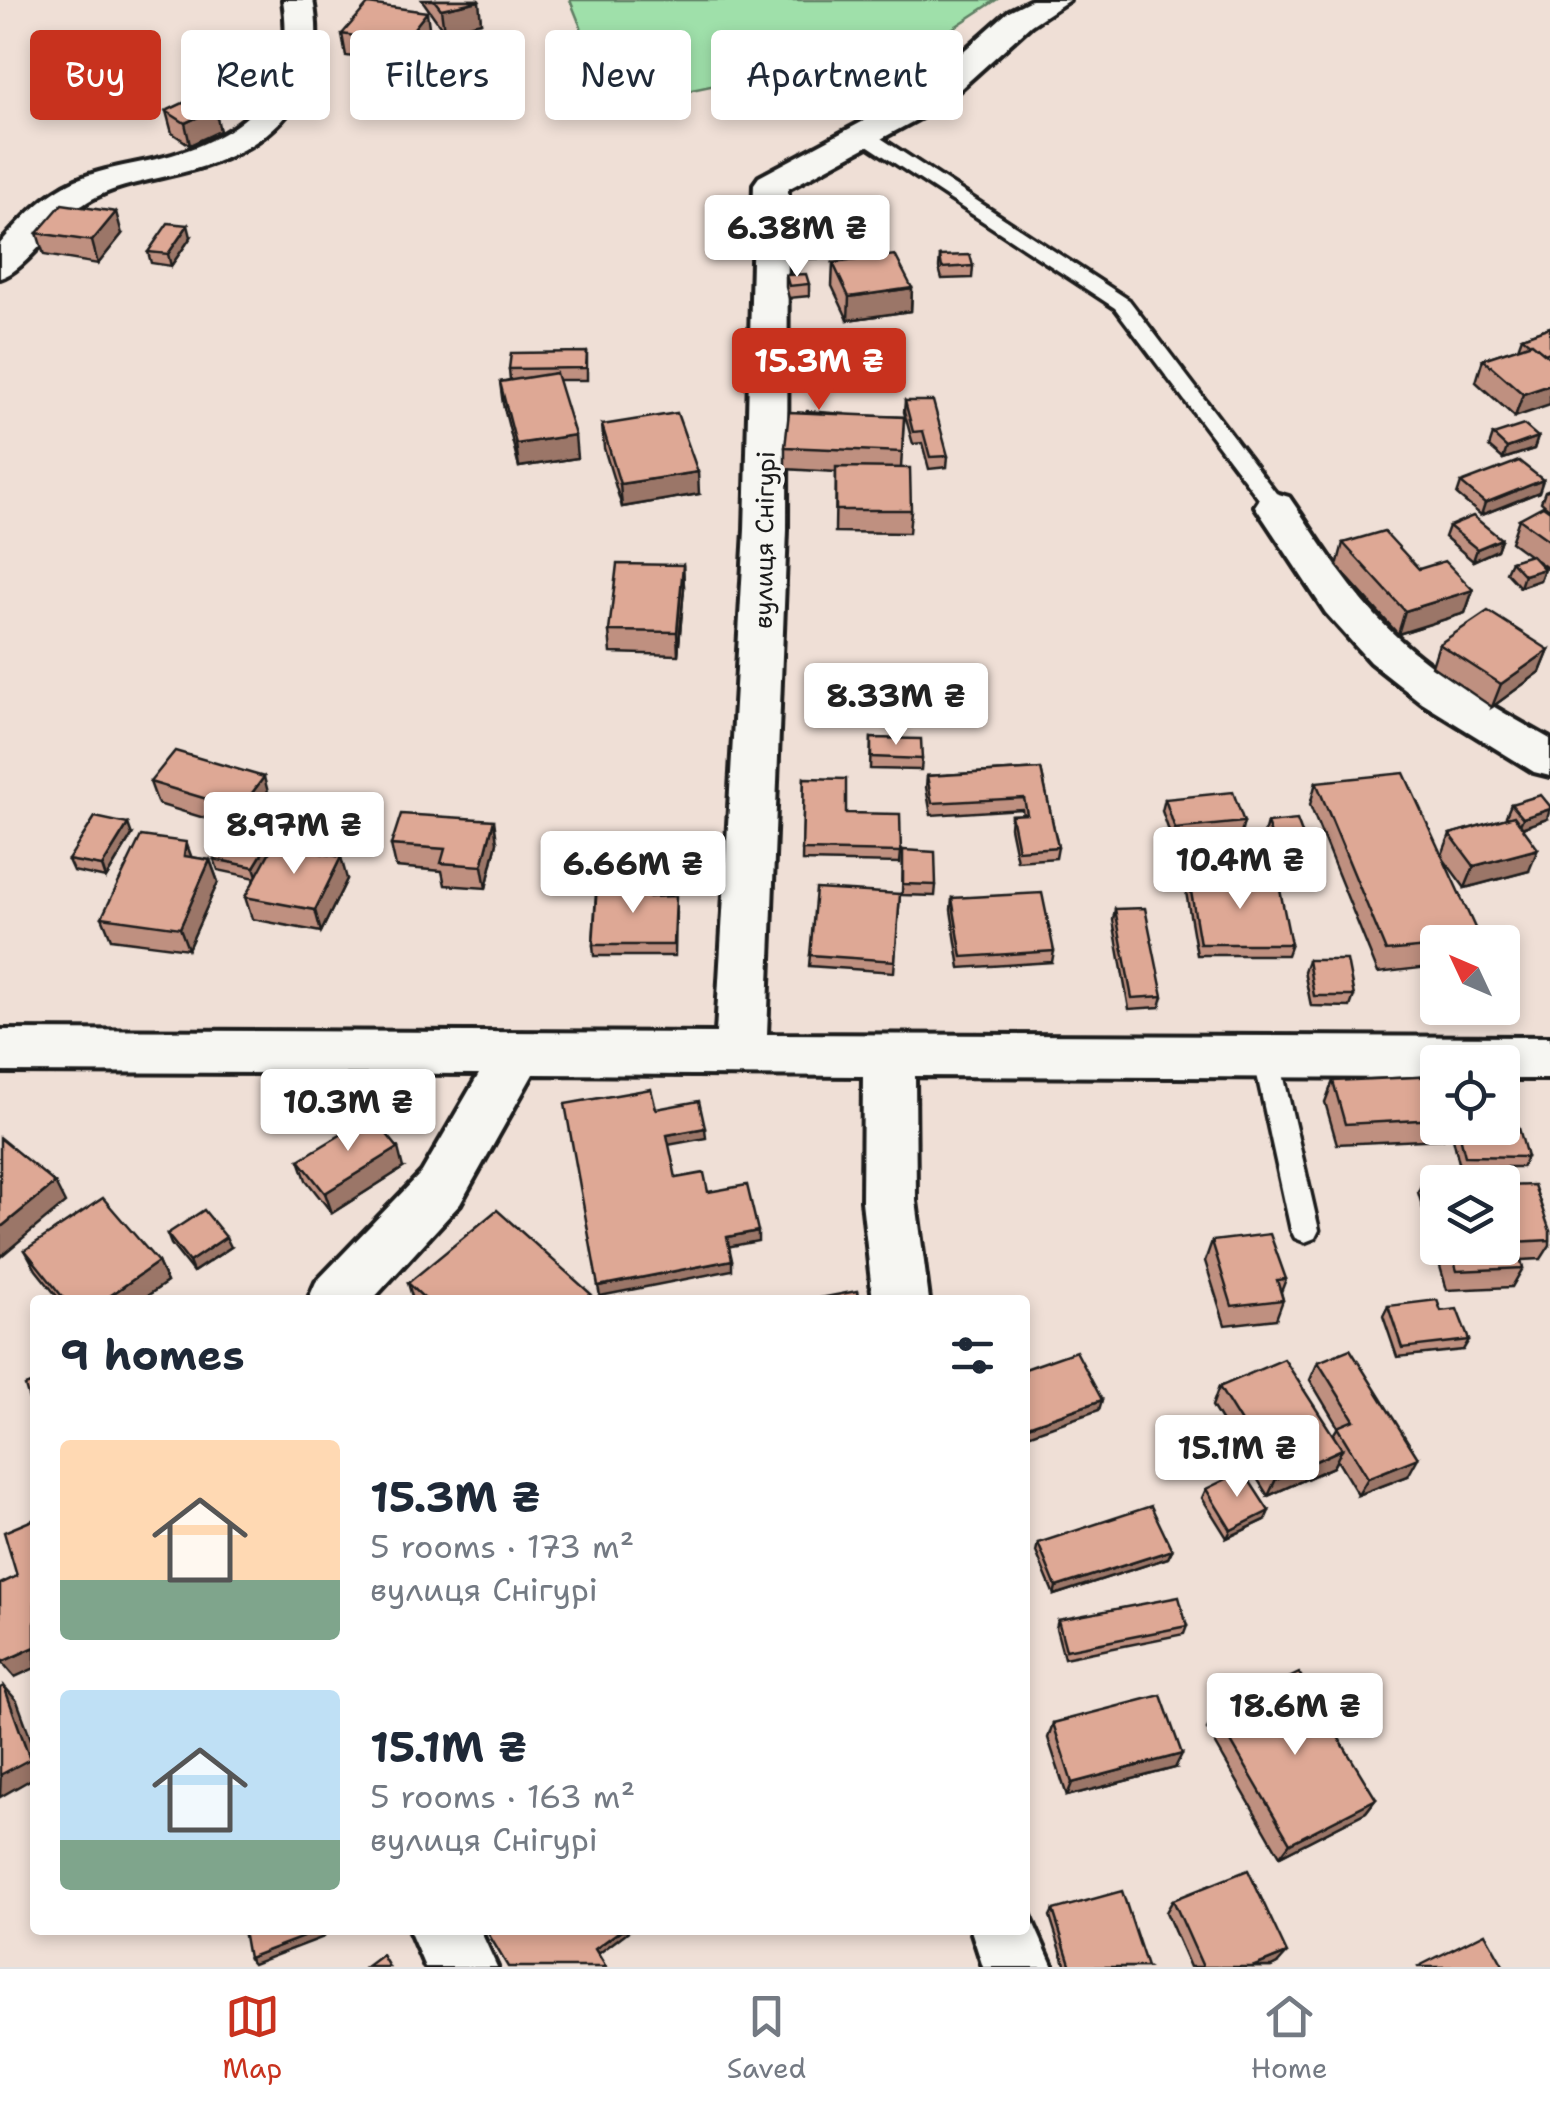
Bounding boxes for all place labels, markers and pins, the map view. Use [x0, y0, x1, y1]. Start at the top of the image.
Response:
pin: 6.38M ₴ [705, 195, 889, 280]
pin: 15.3M ₴ [727, 328, 911, 413]
pin: 8.33M ₴ [804, 663, 988, 748]
pin: 8.97M ₴ [202, 792, 386, 877]
pin: 10.4M ₴ [1148, 827, 1332, 912]
pin: 6.66M ₴ [541, 831, 725, 916]
pin: 10.3M ₴ [256, 1069, 440, 1154]
pin: 15.1M ₴ [1145, 1415, 1329, 1500]
pin: 18.6M ₴ [1203, 1673, 1387, 1758]

